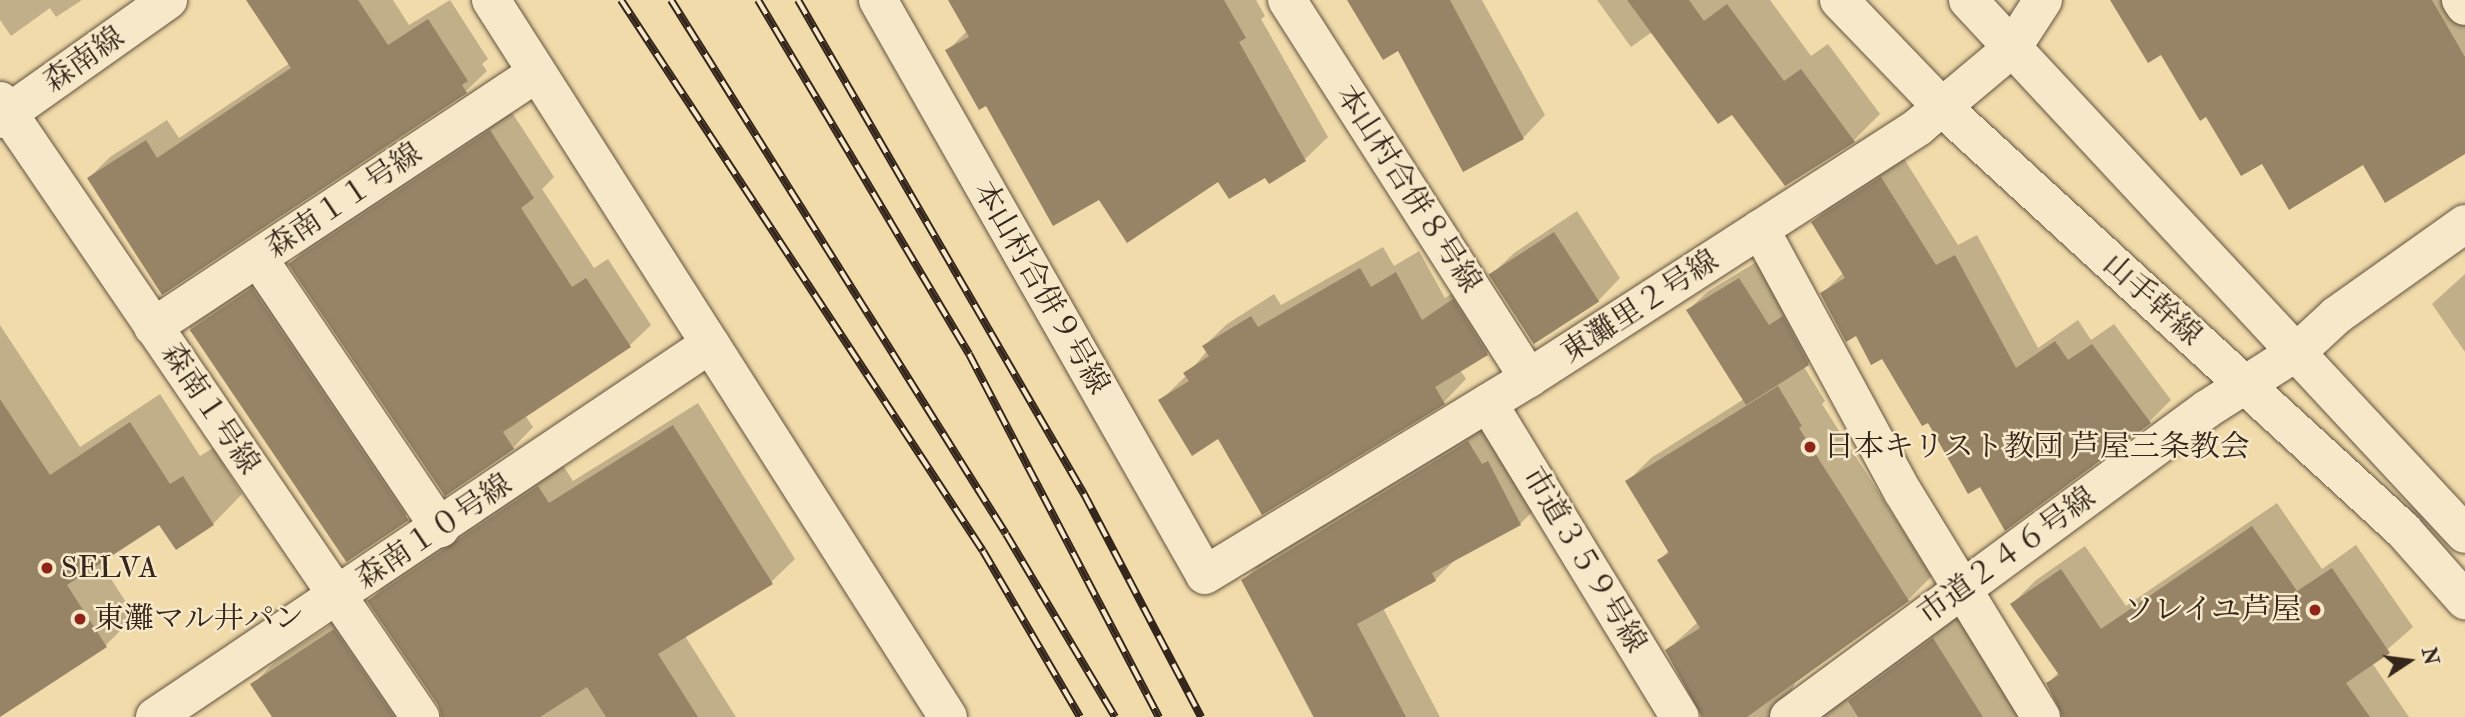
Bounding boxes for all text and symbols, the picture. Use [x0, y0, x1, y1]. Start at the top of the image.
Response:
street label: 森南線 [37, 19, 131, 101]
street label: 本山村合併８号線 [1328, 79, 1488, 299]
street label: 森南１１号線 [259, 136, 429, 266]
street label: 本山村合併９号線 [965, 175, 1117, 401]
street label: 東灘里２号線 [1555, 243, 1725, 371]
street label: 山手幹線 [2095, 246, 2209, 354]
street label: 森南１号線 [153, 337, 267, 481]
place label: 日本キリスト教団 芦屋三条教会 [1824, 429, 2250, 465]
marker: 日本キリスト教団 芦屋三条教会 [1802, 439, 1818, 455]
street label: 市道３５９号線 [1514, 461, 1654, 659]
street label: 森南１０号線 [349, 467, 519, 597]
street label: 市道２４６号線 [1911, 480, 2103, 632]
place label: SELVA [61, 550, 157, 586]
marker: SELVA [39, 560, 55, 576]
place label: ソレイユ芦屋 [2121, 592, 2301, 628]
place label: 東灘マル井パン [94, 601, 304, 637]
marker: ソレイユ芦屋 [2307, 602, 2323, 618]
marker: 東灘マル井パン [72, 611, 88, 627]
north arrow [2374, 626, 2444, 696]
text: N [2416, 645, 2443, 667]

